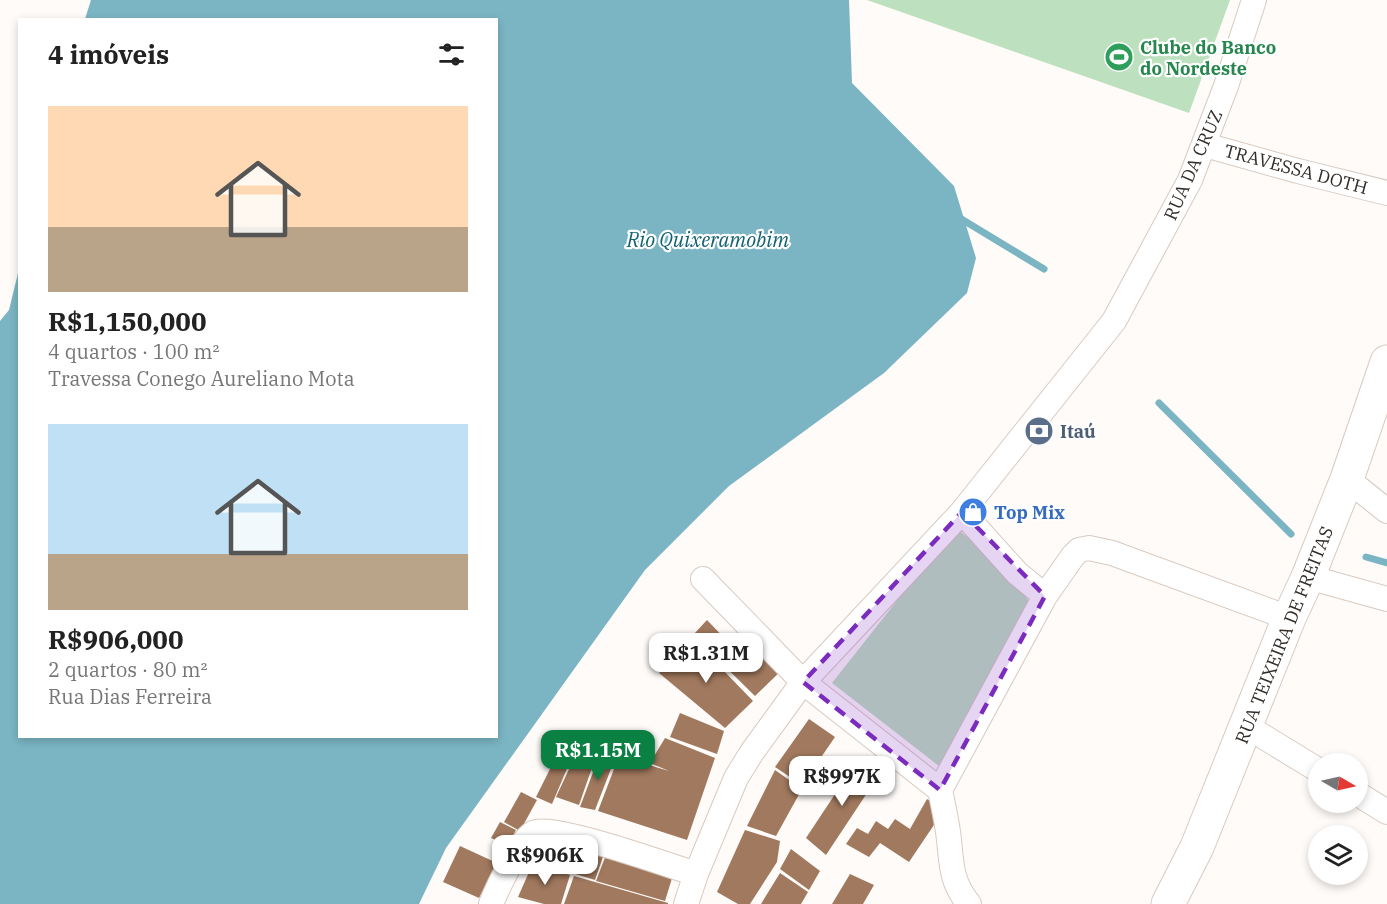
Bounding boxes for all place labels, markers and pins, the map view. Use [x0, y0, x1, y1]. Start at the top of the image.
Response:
place label: Clube do Banco do Nordeste [1140, 36, 1276, 80]
sports icon: Clube do Banco do Nordeste [1103, 41, 1135, 73]
bank icon: Itaú [1023, 415, 1055, 447]
place label: Itaú [1060, 420, 1096, 443]
shop icon: Top Mix [957, 496, 989, 528]
place label: Top Mix [994, 501, 1065, 524]
pin: R$1.31M [651, 633, 761, 684]
pin: R$1.15M [543, 730, 653, 781]
pin: R$997K [793, 756, 891, 807]
pin: R$906K [496, 835, 594, 886]

